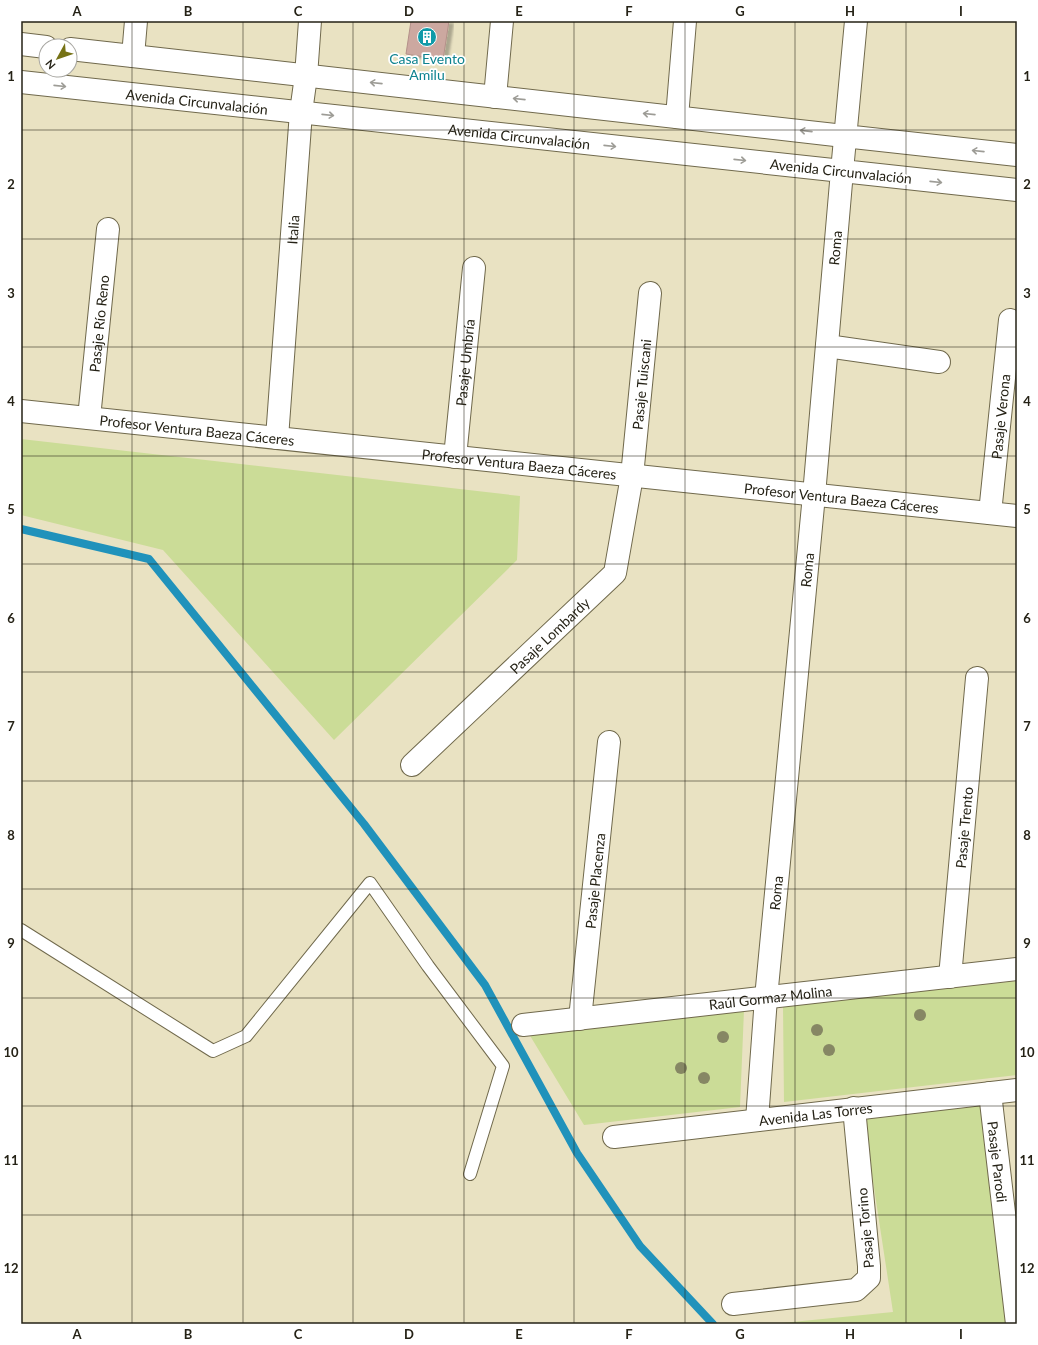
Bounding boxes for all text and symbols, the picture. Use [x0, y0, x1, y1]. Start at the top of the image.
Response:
text: A [71, 3, 82, 19]
text: B [184, 3, 193, 19]
text: C [294, 3, 303, 19]
text: D [404, 3, 414, 19]
text: E [515, 3, 523, 19]
text: F [625, 3, 633, 19]
text: G [735, 3, 745, 19]
text: H [845, 3, 855, 19]
text: I [959, 3, 963, 19]
building icon: Casa Evento Amilu [416, 26, 438, 48]
north arrow [38, 38, 78, 78]
place label: Casa Evento Amilu [389, 50, 465, 83]
text: N [42, 57, 58, 72]
text: 1 [7, 68, 15, 84]
text: 1 [1023, 68, 1031, 84]
one-way arrow [370, 80, 383, 87]
one-way arrow [53, 82, 66, 90]
street label: Avenida Circunvalación [125, 85, 269, 117]
one-way arrow [513, 96, 526, 103]
one-way arrow [643, 110, 656, 118]
one-way arrow [321, 111, 334, 119]
street label: Avenida Circunvalación [447, 120, 591, 152]
one-way arrow [800, 128, 813, 135]
one-way arrow [604, 142, 617, 150]
one-way arrow [972, 147, 985, 154]
street label: Avenida Circunvalación [769, 155, 913, 187]
one-way arrow [733, 156, 746, 164]
text: 2 [7, 176, 15, 192]
text: 2 [1023, 176, 1031, 192]
one-way arrow [929, 178, 942, 185]
street label: Italia [283, 214, 302, 245]
street label: Roma [825, 230, 845, 266]
street label: Pasaje Río Reno [85, 274, 112, 373]
text: 3 [7, 285, 15, 301]
text: 3 [1023, 285, 1031, 301]
street label: Pasaje Umbría [452, 318, 477, 407]
street label: Pasaje Tuiscani [628, 338, 654, 430]
street label: Pasaje Verona [987, 373, 1013, 460]
text: 4 [7, 393, 15, 409]
text: 4 [1023, 393, 1031, 409]
street label: Profesor Ventura Baeza Cáceres [99, 411, 295, 448]
street label: Profesor Ventura Baeza Cáceres [421, 445, 617, 482]
street label: Profesor Ventura Baeza Cáceres [743, 479, 940, 516]
text: 5 [7, 501, 15, 517]
text: 5 [1023, 501, 1031, 517]
street label: Roma [797, 552, 817, 588]
street label: Pasaje Lombardy [506, 593, 593, 677]
text: 6 [7, 610, 15, 626]
text: 6 [1023, 610, 1031, 626]
text: 7 [7, 718, 15, 734]
text: 7 [1023, 718, 1031, 734]
street label: Pasaje Trento [951, 786, 976, 869]
text: 8 [7, 827, 15, 843]
text: 8 [1023, 827, 1031, 843]
street label: Pasaje Placenza [581, 832, 608, 930]
street label: Roma [766, 875, 786, 911]
text: 9 [7, 935, 15, 951]
text: 9 [1023, 935, 1031, 951]
street label: Raúl Gormaz Molina [708, 982, 833, 1012]
text: 10 [3, 1044, 19, 1060]
text: 10 [1019, 1044, 1035, 1060]
street label: Avenida Las Torres [758, 1098, 873, 1129]
street label: Pasaje Parodi [985, 1120, 1011, 1203]
text: 11 [3, 1152, 19, 1168]
text: 11 [1019, 1152, 1035, 1168]
street label: Pasaje Torino [853, 1187, 877, 1269]
text: 12 [3, 1260, 19, 1276]
text: 12 [1019, 1260, 1035, 1276]
text: A [71, 1326, 82, 1342]
text: B [184, 1326, 193, 1342]
text: C [294, 1326, 303, 1342]
text: D [404, 1326, 414, 1342]
text: E [515, 1326, 523, 1342]
text: F [625, 1326, 633, 1342]
text: G [735, 1326, 745, 1342]
text: H [845, 1326, 855, 1342]
text: I [959, 1326, 963, 1342]

